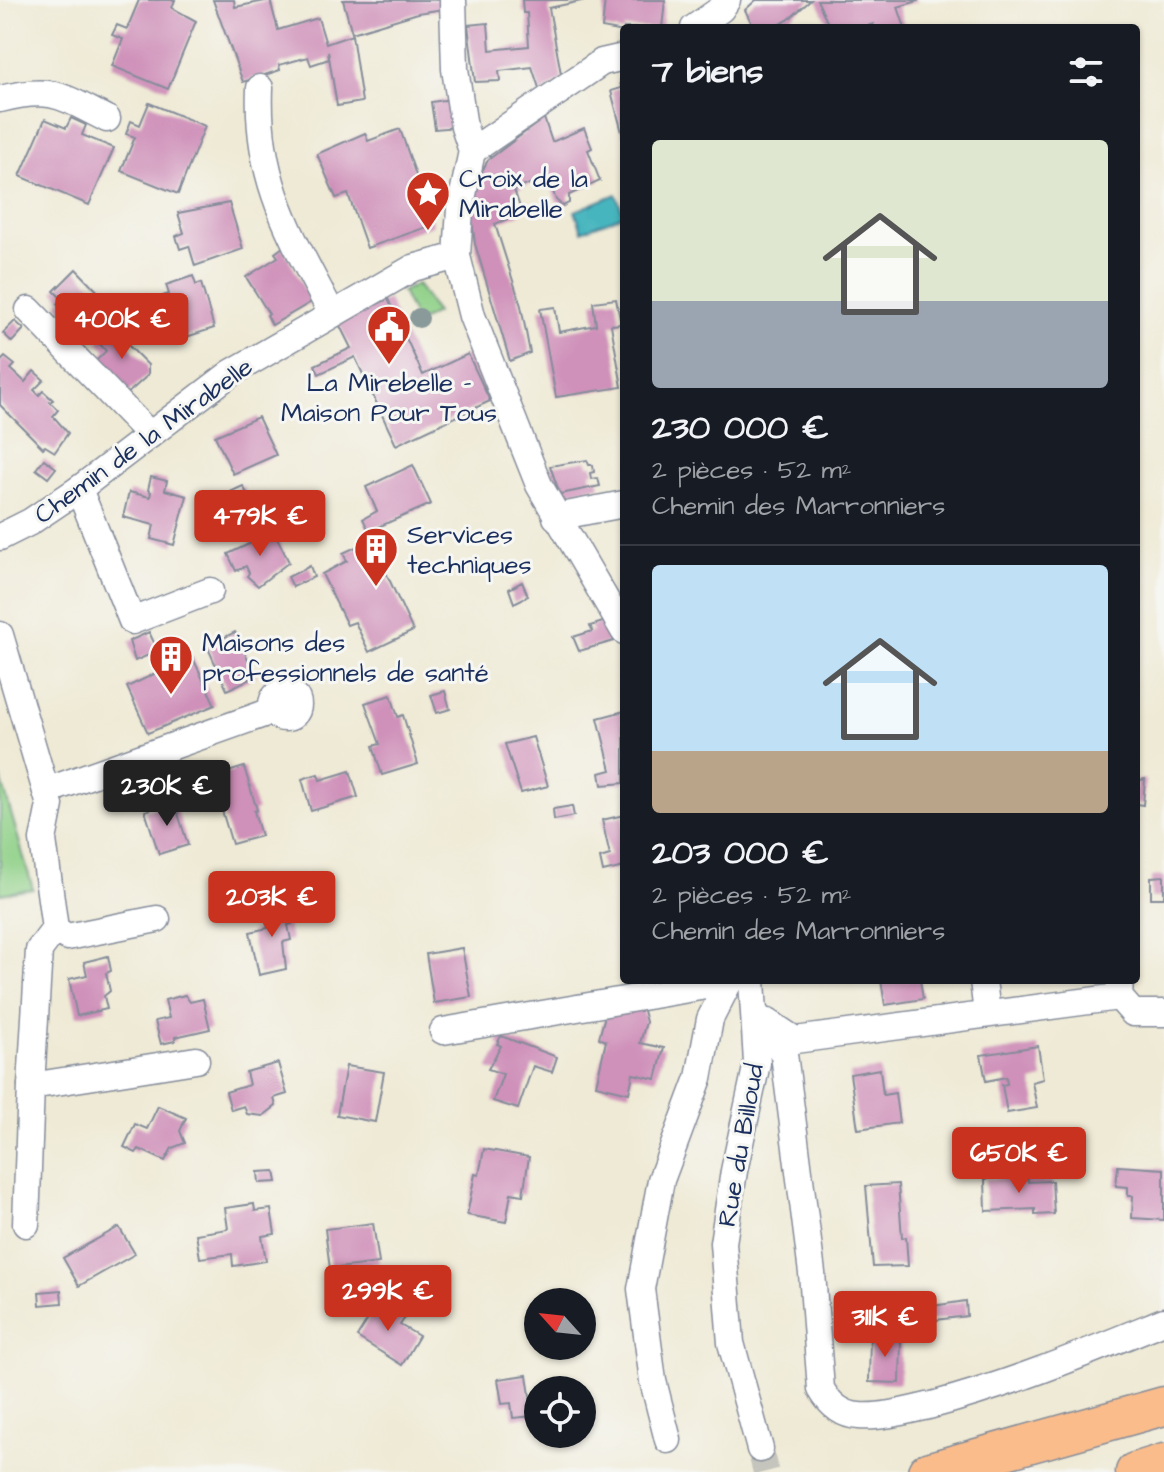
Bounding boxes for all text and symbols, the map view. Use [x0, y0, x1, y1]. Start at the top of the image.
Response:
text: 7 biens [652, 48, 763, 96]
icon: filters [1064, 50, 1108, 94]
place label: Croix de la Mirabelle [459, 161, 588, 227]
place icon: Croix de la Mirabelle [404, 169, 452, 232]
icon: home [808, 192, 952, 336]
pin: 400K € [57, 293, 187, 361]
text: 400K € [73, 301, 171, 337]
public building icon: La Mirebelle - Maison Pour Tous [365, 303, 413, 366]
street label: Chemin de la Mirabelle [27, 349, 260, 532]
place label: La Mirebelle - Maison Pour Tous [281, 365, 497, 431]
text: 230 000 € [652, 404, 829, 452]
text: 2 pièces · 52 m² [652, 452, 852, 488]
text: Chemin des Marronniers [652, 488, 945, 524]
pin: 479K € [195, 490, 325, 558]
text: 479K € [212, 498, 308, 534]
place label: Services techniques [407, 517, 532, 583]
building icon: Services techniques [352, 525, 400, 588]
icon: home [808, 617, 952, 761]
place label: Maisons des professionnels de santé [202, 625, 489, 691]
building icon: Maisons des professionnels de santé [147, 633, 195, 696]
pin: 230K € [102, 760, 232, 828]
text: 230K € [121, 768, 213, 804]
text: 203 000 € [652, 829, 829, 877]
pin: 203K € [207, 871, 337, 939]
text: 2 pièces · 52 m² [652, 877, 852, 913]
text: 203K € [226, 879, 318, 915]
text: Chemin des Marronniers [652, 913, 945, 949]
street label: Rue du Billoud [709, 1061, 773, 1230]
pin: 650K € [954, 1127, 1084, 1195]
text: 650K € [970, 1135, 1068, 1171]
pin: 299K € [323, 1265, 453, 1333]
text: 299K € [342, 1273, 434, 1309]
north arrow [524, 1288, 596, 1360]
map controls [524, 1288, 596, 1448]
pin: 311K € [820, 1291, 950, 1359]
text: 311K € [852, 1299, 918, 1335]
button: locate [524, 1376, 596, 1448]

